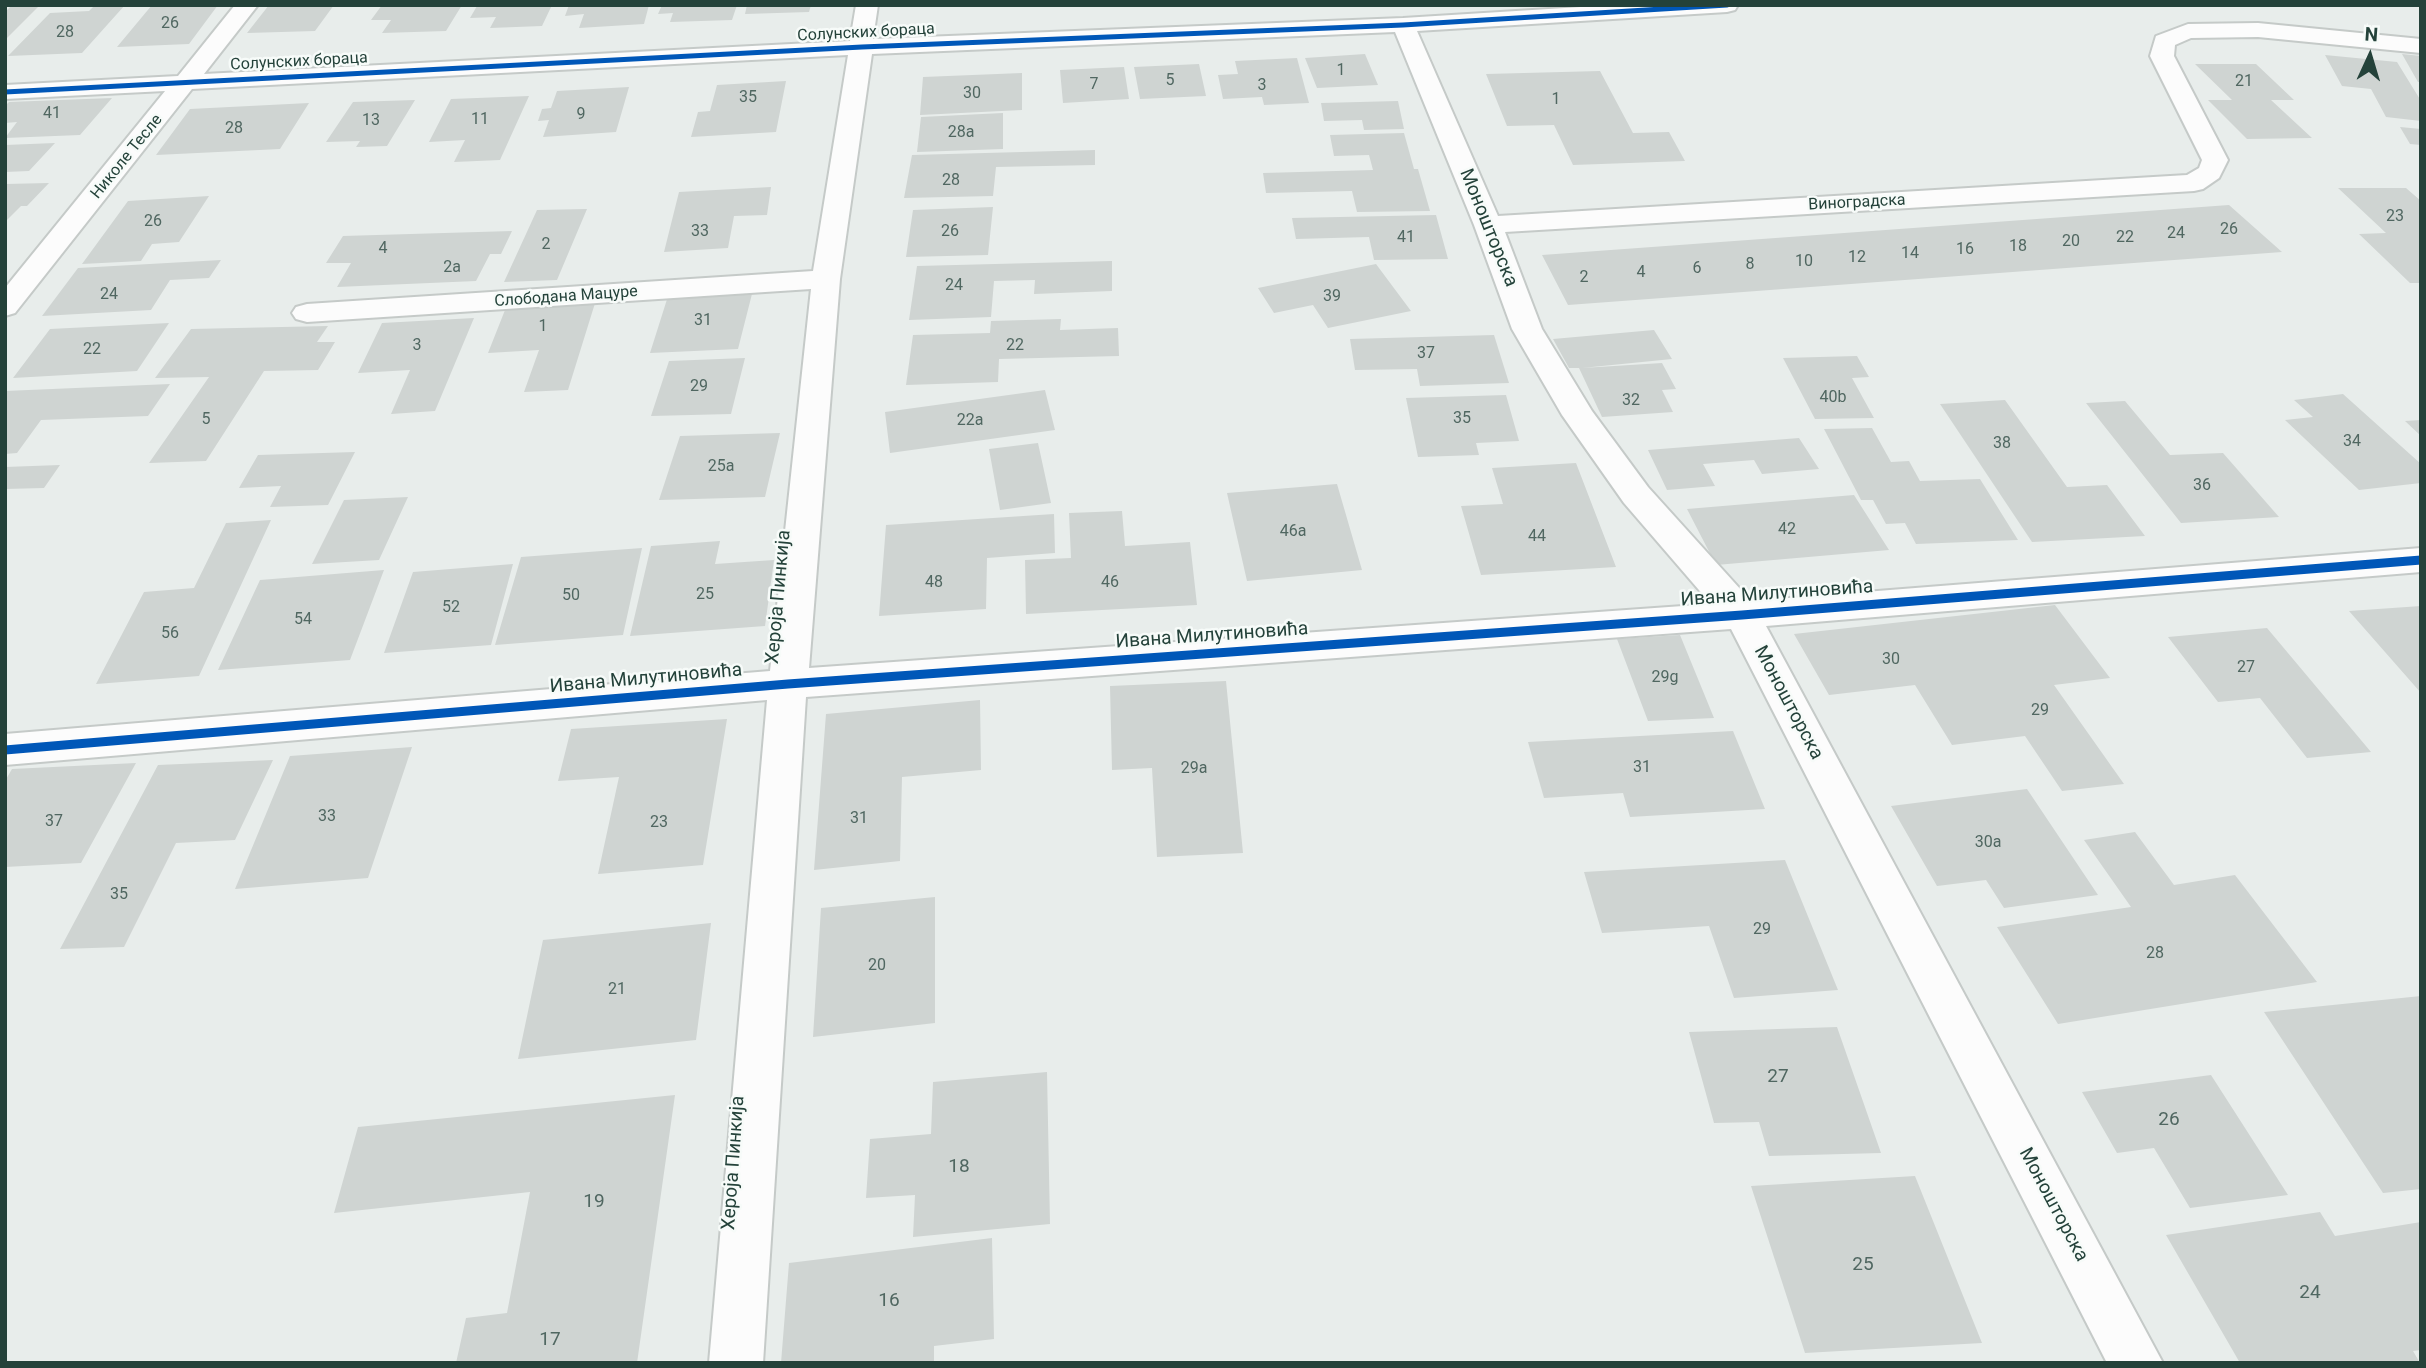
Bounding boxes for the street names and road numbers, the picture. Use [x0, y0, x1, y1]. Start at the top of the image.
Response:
street label: Солунских бораца [797, 20, 935, 46]
street label: Солунских бораца [230, 49, 368, 75]
street label: Николе Тесле [87, 111, 167, 203]
street label: Моношторска [1454, 166, 1522, 290]
street label: Виноградска [1808, 191, 1906, 215]
street label: Слободана Мацуре [494, 282, 638, 312]
street label: Хероја Пинкија [762, 529, 796, 665]
street label: Ивана Милутиновића [1680, 576, 1874, 612]
street label: Ивана Милутиновића [1115, 618, 1309, 654]
street label: Моношторска [1749, 642, 1827, 764]
street label: Ивана Милутиновића [549, 659, 743, 699]
street label: Хероја Пинкија [718, 1095, 750, 1231]
street label: Моношторска [2014, 1144, 2092, 1266]

